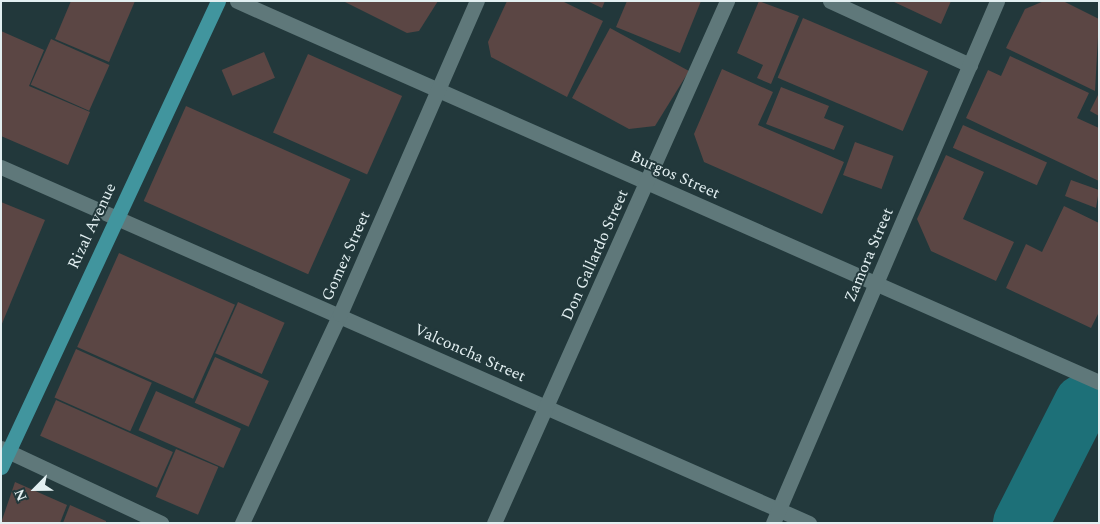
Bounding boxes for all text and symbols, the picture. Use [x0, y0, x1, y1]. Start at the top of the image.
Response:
street label: Burgos Street [627, 147, 723, 203]
street label: Rizal Avenue [64, 180, 120, 272]
street label: Don Gallardo Street [557, 186, 633, 324]
street label: Zamora Street [840, 205, 898, 305]
street label: Gomez Street [318, 208, 374, 304]
street label: Valconcha Street [411, 320, 529, 386]
north arrow [10, 464, 60, 514]
text: N [9, 486, 33, 504]

